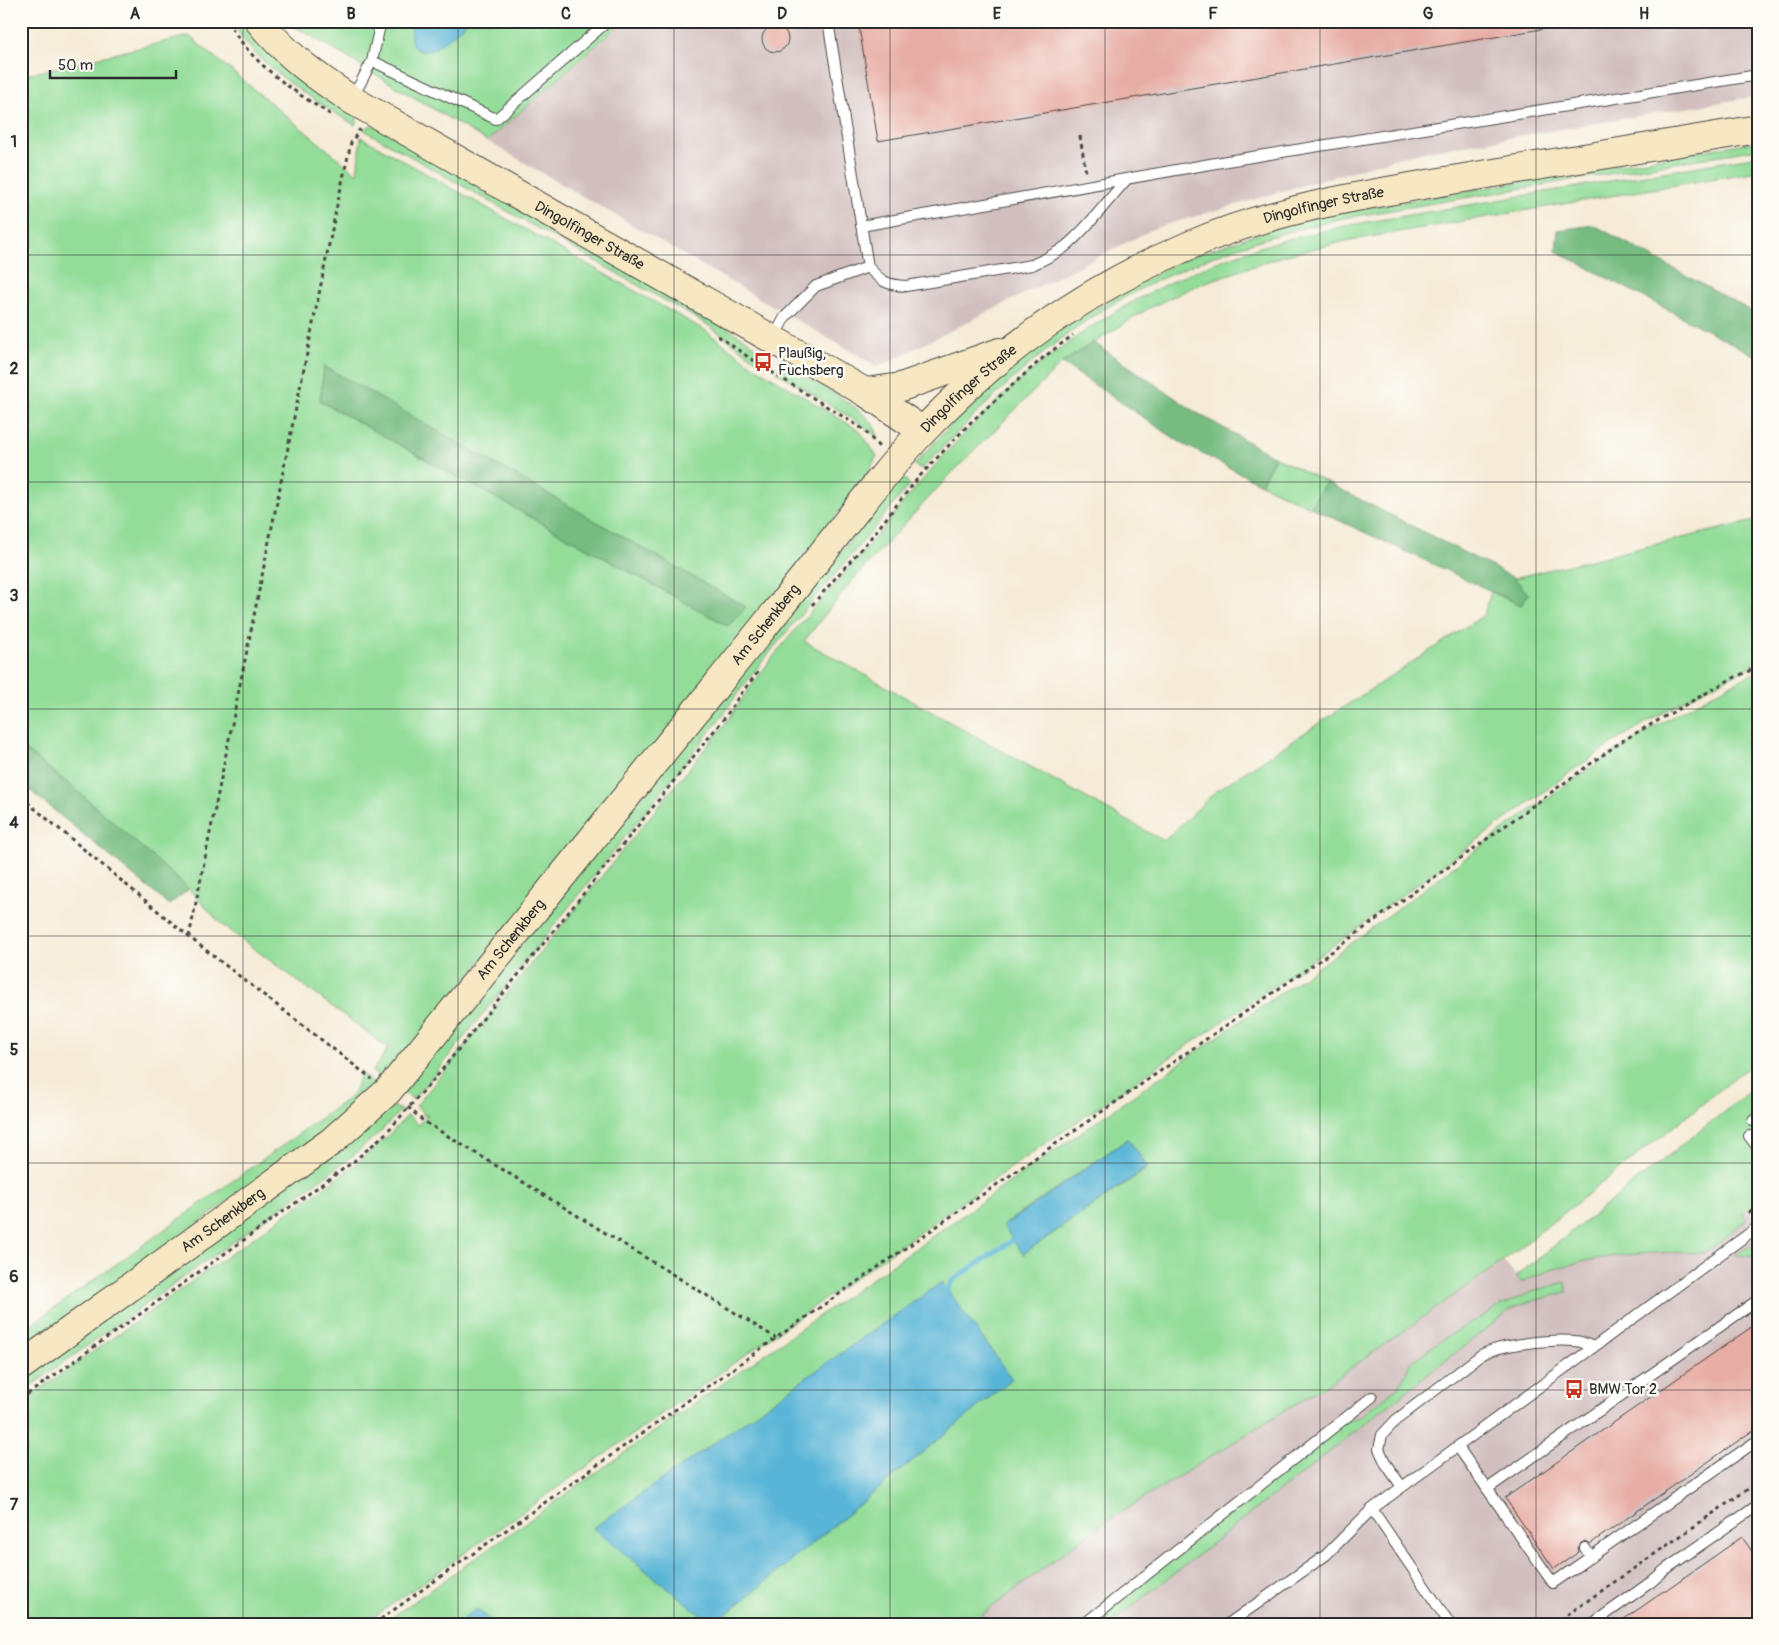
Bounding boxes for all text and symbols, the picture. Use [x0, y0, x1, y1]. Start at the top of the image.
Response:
text: A [130, 4, 141, 24]
text: B [346, 4, 356, 24]
text: C [561, 4, 571, 24]
text: D [777, 4, 787, 24]
text: E [993, 4, 1002, 24]
text: F [1208, 4, 1218, 24]
text: G [1423, 4, 1434, 24]
text: H [1639, 4, 1649, 24]
scale bar [50, 48, 176, 80]
text: 50 m [58, 56, 93, 75]
text: 1 [11, 132, 17, 152]
street label: Dingolfinger Straße [1261, 183, 1386, 228]
street label: Dingolfinger Straße [531, 197, 648, 275]
street label: Dingolfinger Straße [917, 340, 1021, 437]
place label: Plaußig, Fuchsberg [778, 344, 844, 380]
bus stop icon: Plaußig, Fuchsberg [752, 351, 774, 373]
text: 2 [10, 359, 19, 379]
street label: Am Schenkberg [727, 580, 804, 669]
text: 3 [10, 586, 19, 606]
text: 4 [9, 813, 19, 833]
street label: Am Schenkberg [473, 895, 550, 984]
text: 5 [10, 1040, 19, 1060]
street label: Am Schenkberg [177, 1184, 269, 1257]
text: 6 [9, 1267, 19, 1287]
bus stop icon: BMW Tor 2 [1563, 1378, 1585, 1400]
place label: BMW Tor 2 [1589, 1380, 1657, 1399]
text: 7 [10, 1495, 19, 1515]

